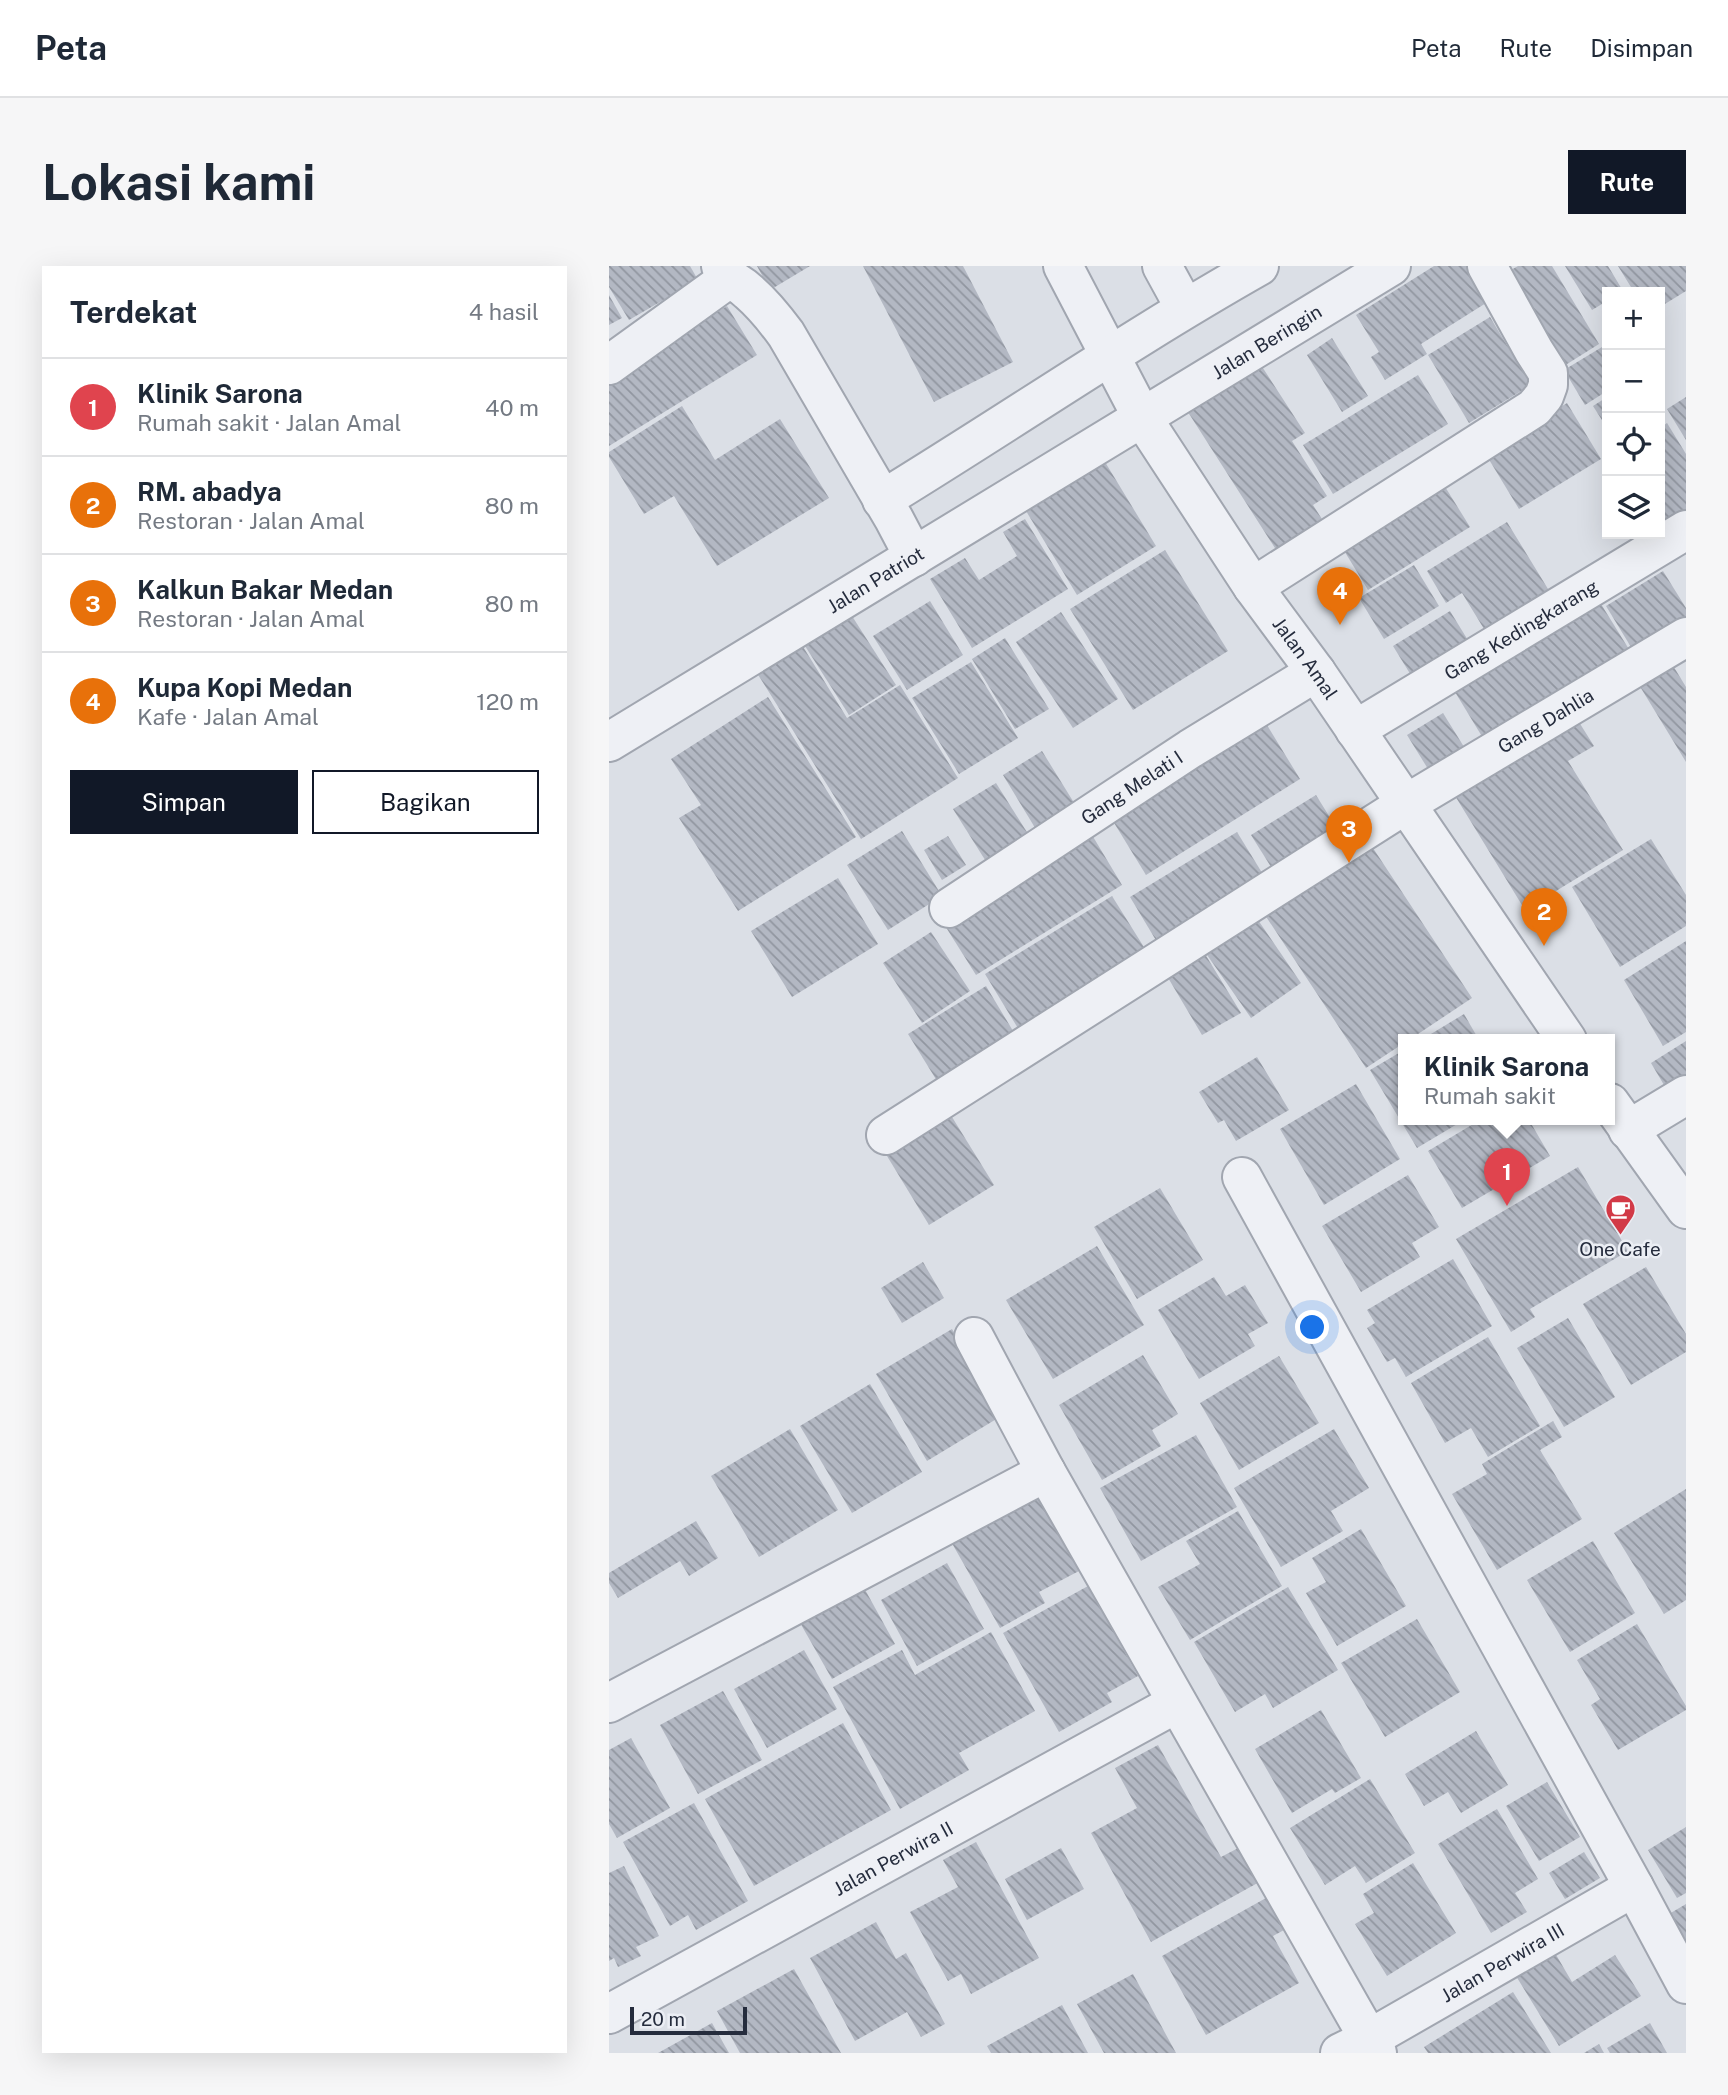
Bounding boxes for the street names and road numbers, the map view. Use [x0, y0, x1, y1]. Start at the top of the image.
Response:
street label: Jalan Beringin [1208, 300, 1325, 383]
street label: Jalan Patriot [823, 542, 928, 618]
street label: Gang Kedingkarang [1440, 575, 1602, 684]
street label: Jalan Amal [1268, 613, 1342, 704]
street label: Gang Dahlia [1494, 684, 1597, 758]
street label: Gang Melati I [1077, 746, 1187, 829]
street label: Jalan Perwira II [830, 1817, 957, 1900]
street label: Jalan Perwira III [1437, 1919, 1568, 2006]

